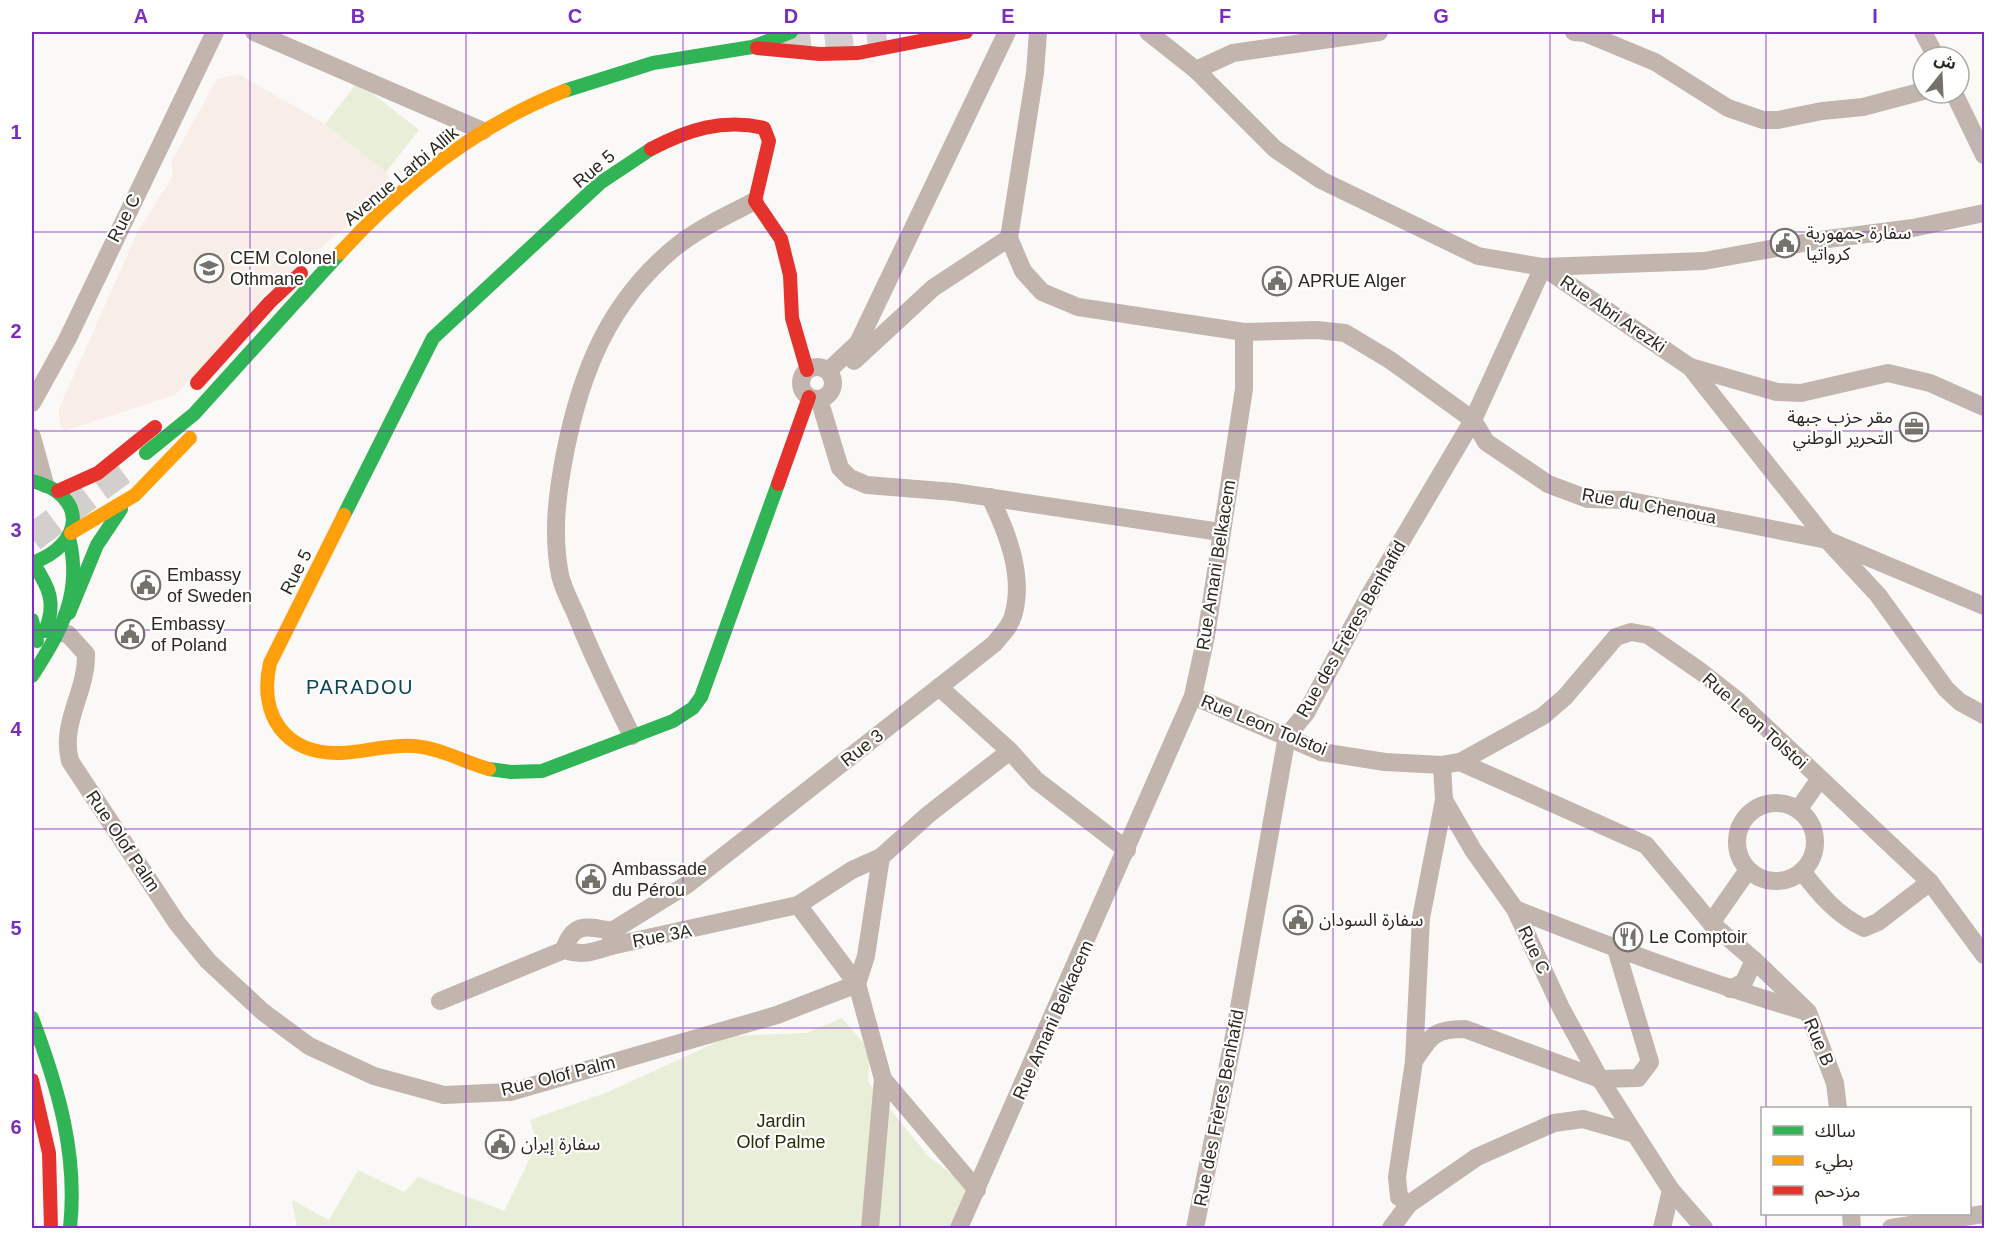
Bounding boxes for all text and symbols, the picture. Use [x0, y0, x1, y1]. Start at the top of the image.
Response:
text: A [134, 5, 148, 27]
text: B [351, 5, 365, 27]
text: C [568, 5, 582, 27]
text: D [784, 5, 798, 27]
text: E [1001, 5, 1015, 27]
text: F [1219, 5, 1231, 27]
text: G [1433, 5, 1449, 27]
text: H [1651, 5, 1665, 27]
text: I [1872, 5, 1878, 27]
north arrow [1911, 45, 1971, 105]
text: ش [1932, 50, 1959, 74]
text: 1 [10, 121, 22, 143]
street label: Avenue Larbi Allik [340, 122, 463, 230]
street label: Rue 5 [569, 146, 619, 192]
street label: Rue C [104, 191, 144, 245]
place label: سفارة جمهورية كرواتيا [1806, 223, 1911, 265]
public building icon: سفارة جمهورية كرواتيا [1769, 227, 1801, 259]
place label: CEM Colonel Othmane [230, 248, 336, 289]
school or university icon: CEM Colonel Othmane [193, 252, 225, 284]
public building icon: APRUE Alger [1261, 265, 1293, 297]
place label: APRUE Alger [1298, 271, 1406, 291]
street label: Rue Abri Arezki [1556, 271, 1670, 357]
text: 2 [10, 320, 22, 342]
place label: مقر حزب جبهة التحرير الوطني [1787, 407, 1893, 451]
office icon: مقر حزب جبهة التحرير الوطني [1898, 411, 1930, 443]
street label: Rue Amani Belkacem [1193, 478, 1239, 652]
street label: Rue du Chenoua [1580, 484, 1719, 528]
text: 3 [10, 519, 22, 541]
street label: Rue des Frères Benhafid [1292, 537, 1410, 721]
street label: Rue 5 [276, 546, 316, 598]
place label: Embassy of Sweden [167, 565, 252, 606]
public building icon: Embassy of Sweden [130, 569, 162, 601]
place label: Embassy of Poland [151, 614, 227, 655]
public building icon: Embassy of Poland [114, 618, 146, 650]
street label: Rue Leon Tolstoi [1699, 669, 1811, 773]
district label: PARADOU [306, 676, 414, 698]
street label: Rue Leon Tolstoi [1198, 691, 1330, 759]
text: 4 [10, 718, 22, 740]
street label: Rue 3 [837, 725, 887, 771]
street label: Rue Olof Palm [82, 787, 164, 895]
place label: Ambassade du Pérou [612, 859, 707, 900]
public building icon: Ambassade du Pérou [575, 863, 607, 895]
public building icon: سفارة السودان [1282, 904, 1314, 936]
place label: سفارة السودان [1319, 910, 1423, 931]
text: 5 [10, 917, 22, 939]
street label: Rue 3A [631, 920, 693, 952]
restaurant icon: Le Comptoir [1612, 921, 1644, 953]
street label: Rue C [1514, 923, 1554, 977]
place label: Le Comptoir [1649, 927, 1747, 947]
street label: Rue Amani Belkacem [1009, 937, 1097, 1103]
street label: Rue des Frères Benhafid [1190, 1008, 1248, 1208]
street label: Rue B [1800, 1015, 1838, 1069]
street label: Rue Olof Palm [499, 1052, 617, 1100]
legend [1761, 1107, 1971, 1215]
park label: Jardin Olof Palme [736, 1111, 826, 1152]
text: 6 [10, 1116, 22, 1138]
text: سالك [1815, 1121, 1856, 1141]
public building icon: سفارة إيران [484, 1128, 516, 1160]
place label: سفارة إيران [521, 1134, 600, 1156]
text: بطيء [1815, 1151, 1853, 1174]
text: مزدحم [1815, 1181, 1860, 1204]

